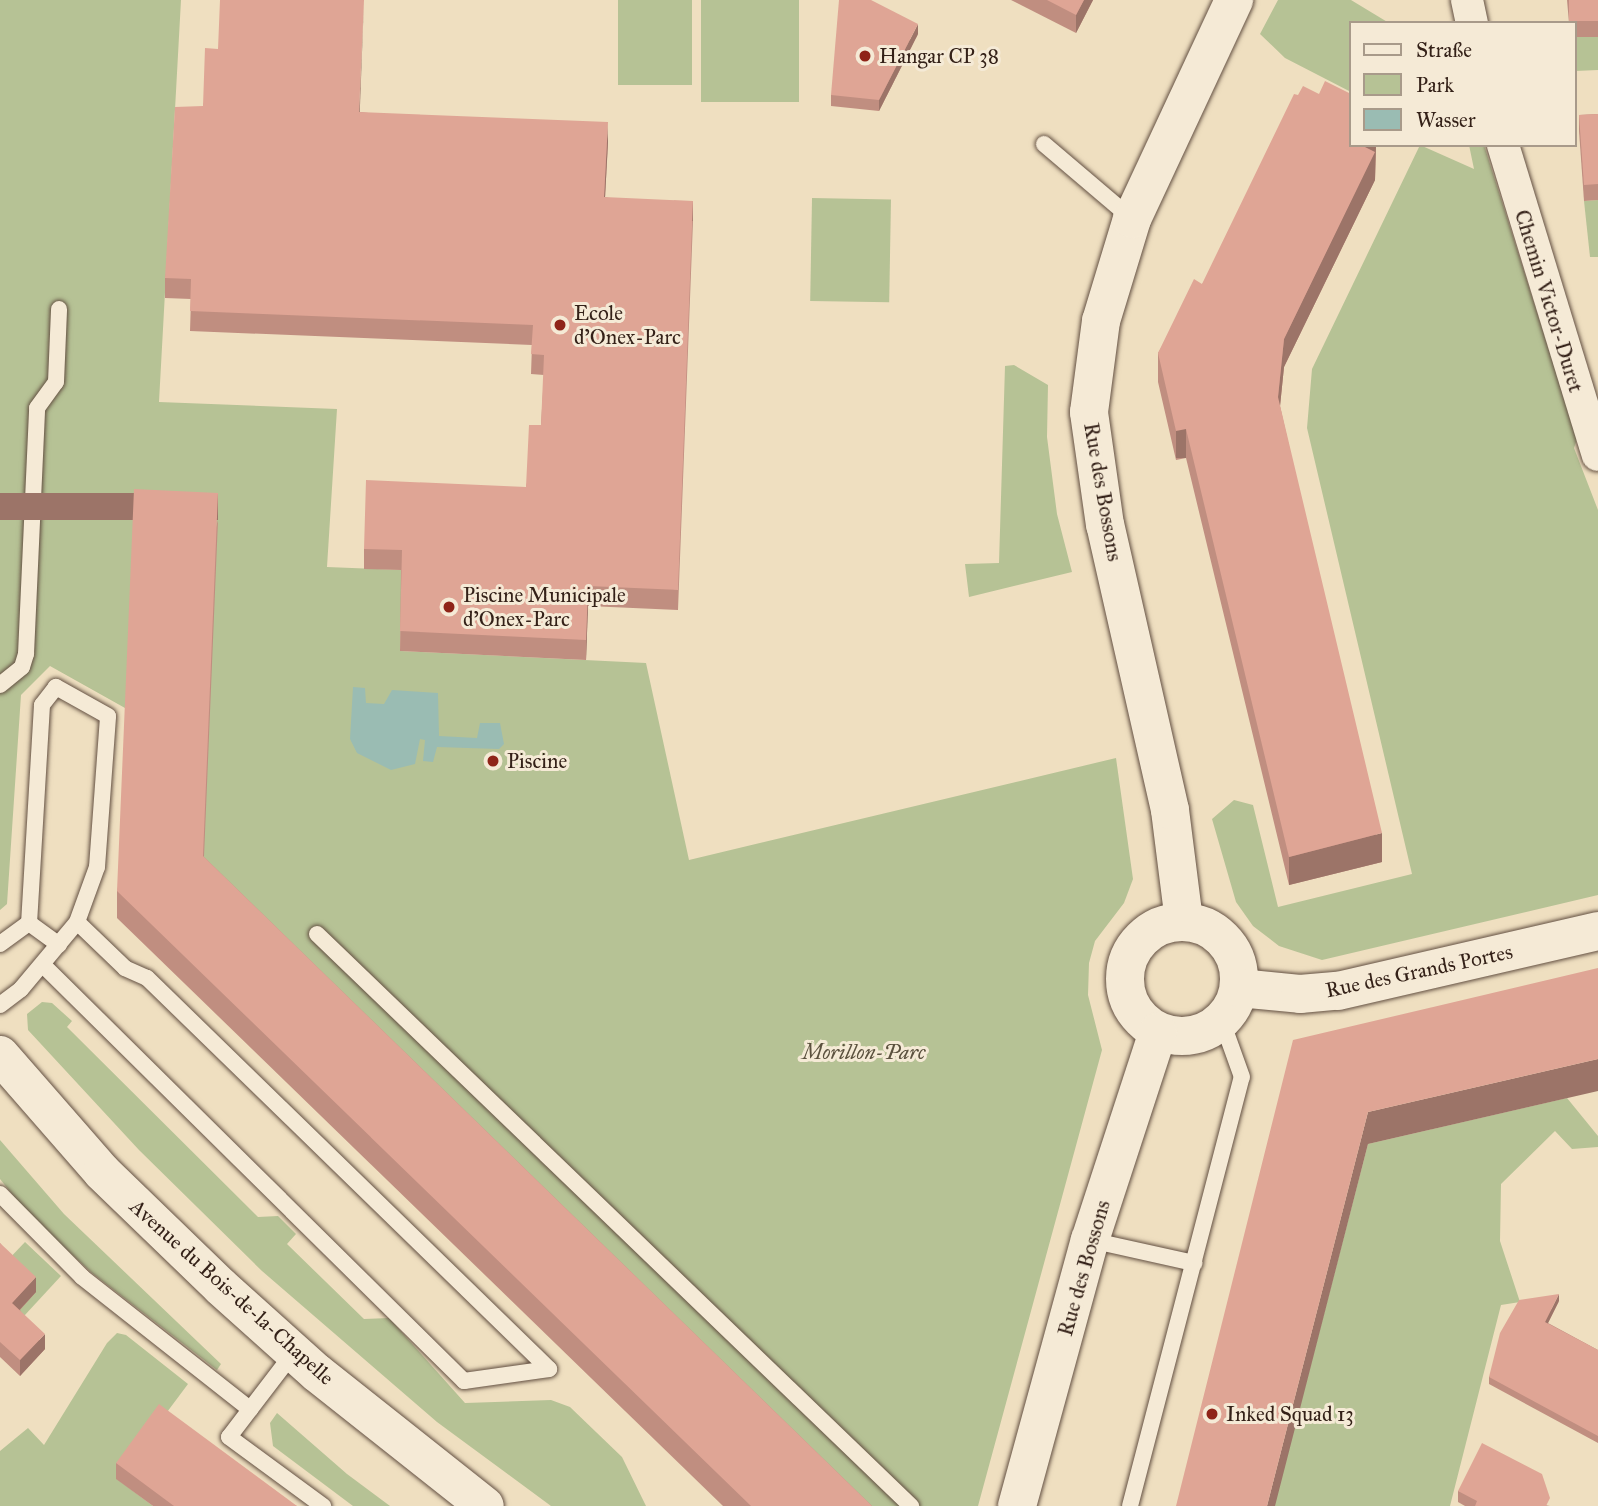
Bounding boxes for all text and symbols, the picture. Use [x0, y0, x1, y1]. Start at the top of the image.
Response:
legend [1350, 21, 1577, 147]
text: Straße [1416, 37, 1472, 63]
place label: Hangar CP 38 [879, 43, 999, 69]
marker: Hangar CP 38 [857, 48, 873, 64]
text: Park [1416, 72, 1454, 98]
text: Wasser [1416, 107, 1476, 133]
street label: Chemin Victor-Duret [1509, 207, 1589, 395]
place label: Ecole d'Onex-Parc [574, 300, 681, 350]
marker: Ecole d'Onex-Parc [552, 317, 568, 333]
street label: Rue des Bossons [1078, 421, 1128, 563]
place label: Piscine Municipale d’Onex-Parc [463, 582, 626, 632]
marker: Piscine Municipale d’Onex-Parc [441, 599, 457, 615]
place label: Piscine [507, 748, 567, 774]
marker: Piscine [485, 753, 501, 769]
street label: Rue des Grands Portes [1323, 939, 1515, 1003]
park label: Morillon-Parc [802, 1039, 926, 1065]
street label: Avenue du Bois-de-la-Chapelle [125, 1194, 339, 1390]
street label: Rue des Bossons [1053, 1197, 1115, 1339]
place label: Inked Squad 13 [1226, 1401, 1354, 1427]
marker: Inked Squad 13 [1204, 1406, 1220, 1422]

